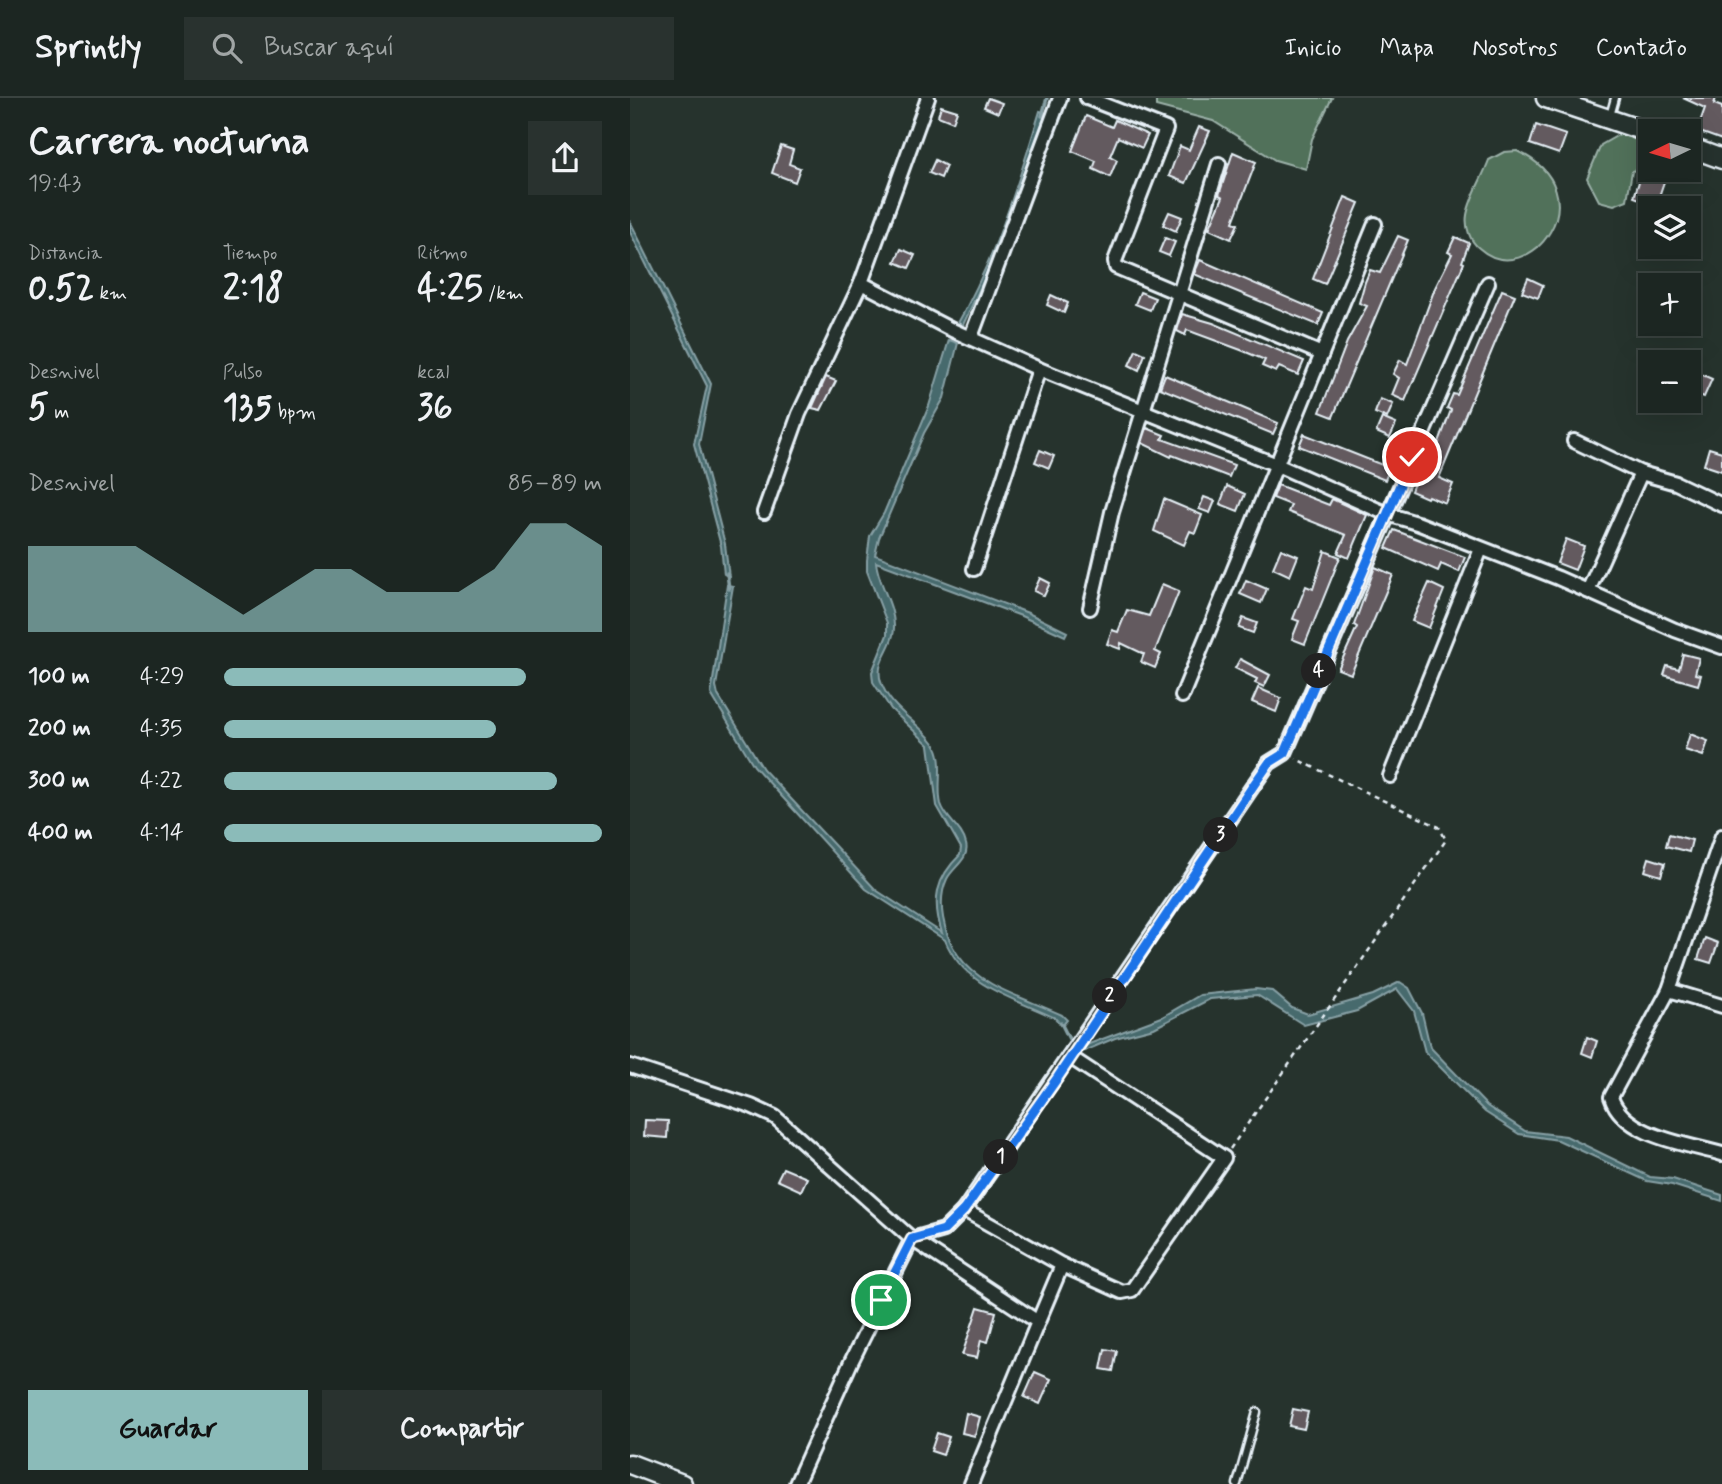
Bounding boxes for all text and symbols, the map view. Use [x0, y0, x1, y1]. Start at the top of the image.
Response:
search box [184, 17, 674, 80]
text: Sprintly [35, 26, 142, 70]
icon: search [208, 29, 246, 67]
text: Buscar aquí [264, 31, 394, 65]
text: Inicio [1284, 33, 1342, 64]
text: Mapa [1380, 33, 1434, 64]
text: Nosotros [1472, 33, 1558, 64]
text: Contacto [1596, 33, 1687, 64]
text: Carrera nocturna [28, 118, 310, 167]
north arrow [1638, 119, 1701, 182]
map controls [1638, 119, 1701, 413]
button: share [528, 121, 602, 195]
text: 19:43 [28, 169, 81, 199]
button: layers [1638, 196, 1701, 259]
text: Distancia [28, 241, 102, 266]
text: Tiempo [223, 241, 277, 266]
text: Ritmo [417, 241, 468, 266]
text: 0.52 [28, 266, 94, 312]
text: 2:18 [223, 266, 284, 312]
text: 4:25 [417, 266, 483, 312]
button: + [1638, 273, 1701, 336]
text: km [94, 281, 127, 306]
text: /km [483, 281, 524, 306]
button: − [1638, 350, 1701, 413]
text: Desnivel [28, 360, 100, 385]
text: Pulso [223, 360, 262, 385]
text: kcal [417, 360, 449, 385]
text: 5 [28, 385, 49, 431]
text: 135 [223, 385, 273, 431]
text: 36 [417, 385, 453, 431]
text: m [49, 400, 69, 425]
text: bpm [273, 400, 316, 425]
pin [1382, 427, 1442, 487]
icon: check [1393, 438, 1431, 476]
text: Desnivel [28, 469, 115, 499]
text: 85–89 m [508, 469, 602, 499]
pin: 4 [1302, 654, 1336, 688]
text: 4 [1313, 658, 1324, 683]
text: 100 m [28, 662, 90, 692]
text: 4:29 [140, 662, 185, 692]
text: 200 m [28, 714, 91, 744]
text: 4:35 [140, 714, 182, 744]
text: 300 m [28, 766, 90, 796]
text: 4:22 [140, 766, 183, 796]
text: 400 m [28, 818, 93, 848]
text: 4:14 [140, 818, 184, 848]
pin: 3 [1204, 818, 1238, 852]
text: 3 [1216, 822, 1225, 847]
pin: 2 [1092, 978, 1128, 1014]
text: 2 [1105, 983, 1114, 1008]
pin: 1 [984, 1140, 1018, 1174]
text: 1 [996, 1144, 1005, 1169]
pin [851, 1270, 911, 1330]
icon: arrive [862, 1281, 900, 1319]
button: Guardar [28, 1390, 308, 1470]
button: Compartir [322, 1390, 602, 1470]

